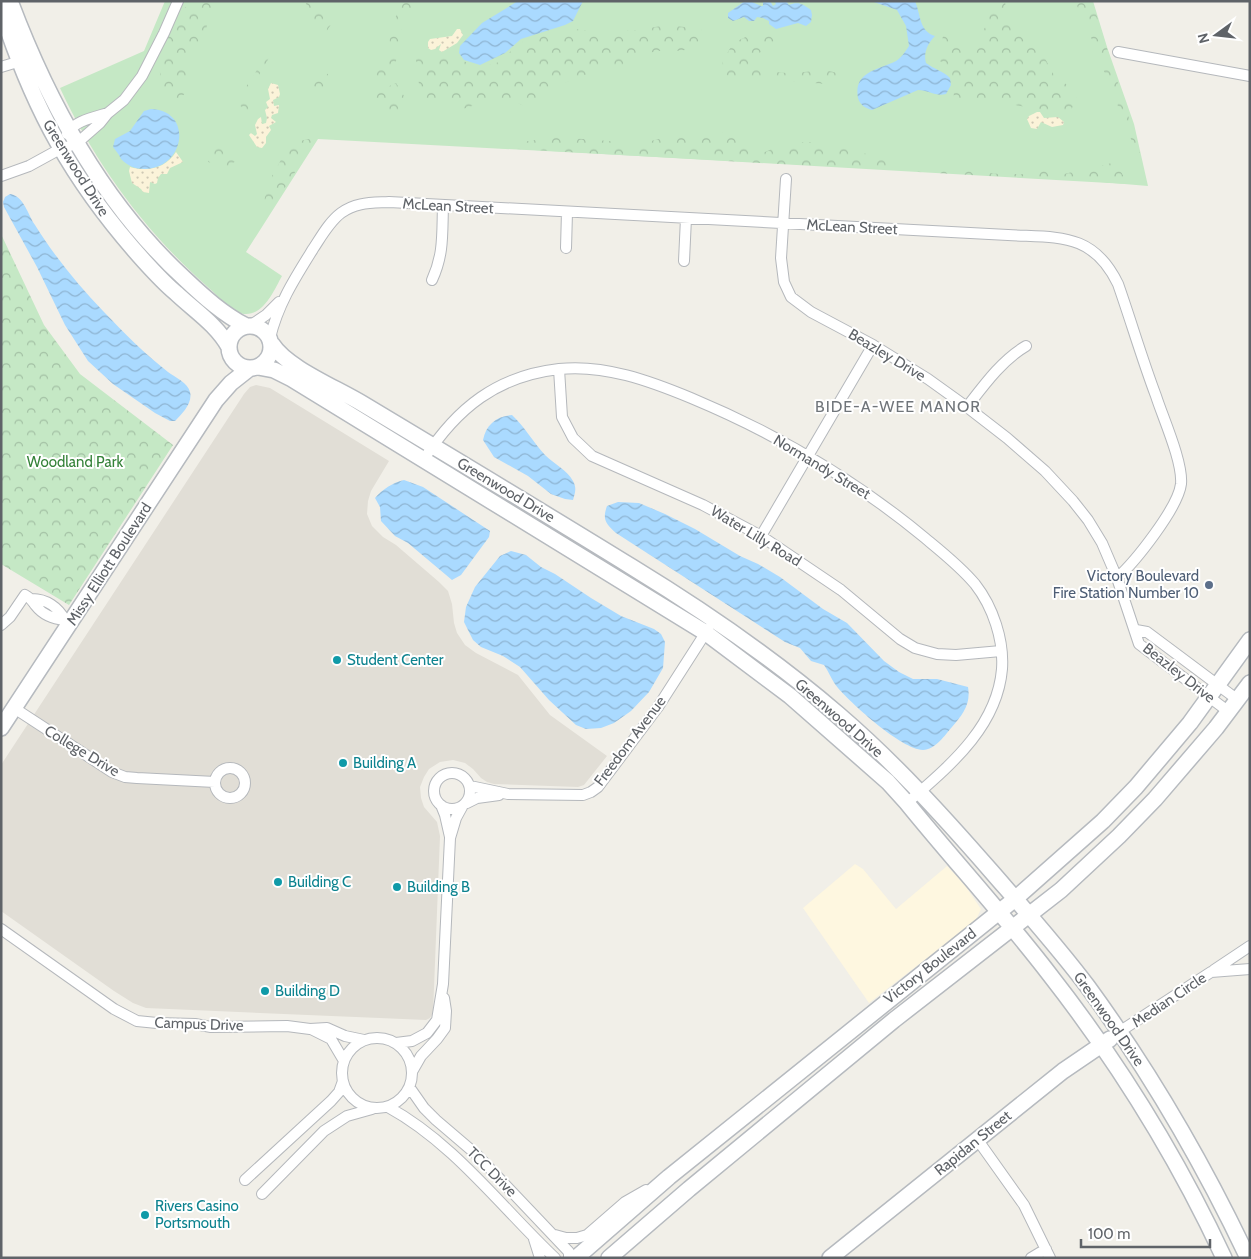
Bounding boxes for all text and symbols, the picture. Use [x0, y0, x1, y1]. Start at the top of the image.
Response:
north arrow [1191, 10, 1241, 60]
text: N [1193, 31, 1213, 45]
street label: Greenwood Drive [39, 116, 113, 220]
street label: McLean Street [402, 195, 494, 217]
street label: McLean Street [806, 216, 898, 238]
street label: Beazley Drive [845, 325, 929, 385]
district label: BIDE-A-WEE MANOR [815, 397, 981, 416]
street label: Normandy Street [770, 431, 874, 503]
park label: Woodland Park [27, 453, 123, 471]
street label: Greenwood Drive [454, 454, 558, 526]
street label: Missy Elliott Boulevard [63, 499, 155, 629]
street label: Water Lilly Road [707, 502, 805, 570]
place label: Victory Boulevard Fire Station Number 10 [1053, 567, 1199, 602]
marker: Victory Boulevard Fire Station Number 10 [1203, 579, 1215, 591]
street label: Beazley Drive [1139, 639, 1219, 707]
place label: Student Center [347, 651, 444, 669]
marker: Student Center [331, 654, 343, 666]
street label: Greenwood Drive [791, 675, 887, 761]
street label: Freedom Avenue [590, 692, 670, 789]
street label: College Drive [41, 722, 123, 781]
place label: Building A [353, 754, 417, 772]
marker: Building A [337, 757, 349, 769]
place label: Building C [288, 873, 351, 891]
marker: Building C [272, 876, 284, 888]
place label: Building B [407, 878, 470, 896]
marker: Building B [391, 881, 403, 893]
street label: Victory Boulevard [880, 924, 980, 1008]
street label: Greenwood Drive [1070, 968, 1148, 1070]
street label: Median Circle [1129, 968, 1210, 1031]
place label: Building D [275, 982, 340, 1000]
marker: Building D [259, 985, 271, 997]
street label: Campus Drive [154, 1013, 244, 1035]
street label: Rapidan Street [931, 1107, 1015, 1179]
street label: TCC Drive [463, 1143, 521, 1201]
place label: Rivers Casino Portsmouth [155, 1197, 239, 1232]
marker: Rivers Casino Portsmouth [139, 1209, 151, 1221]
scale bar [1081, 1216, 1210, 1248]
text: 100 m [1088, 1225, 1130, 1243]

